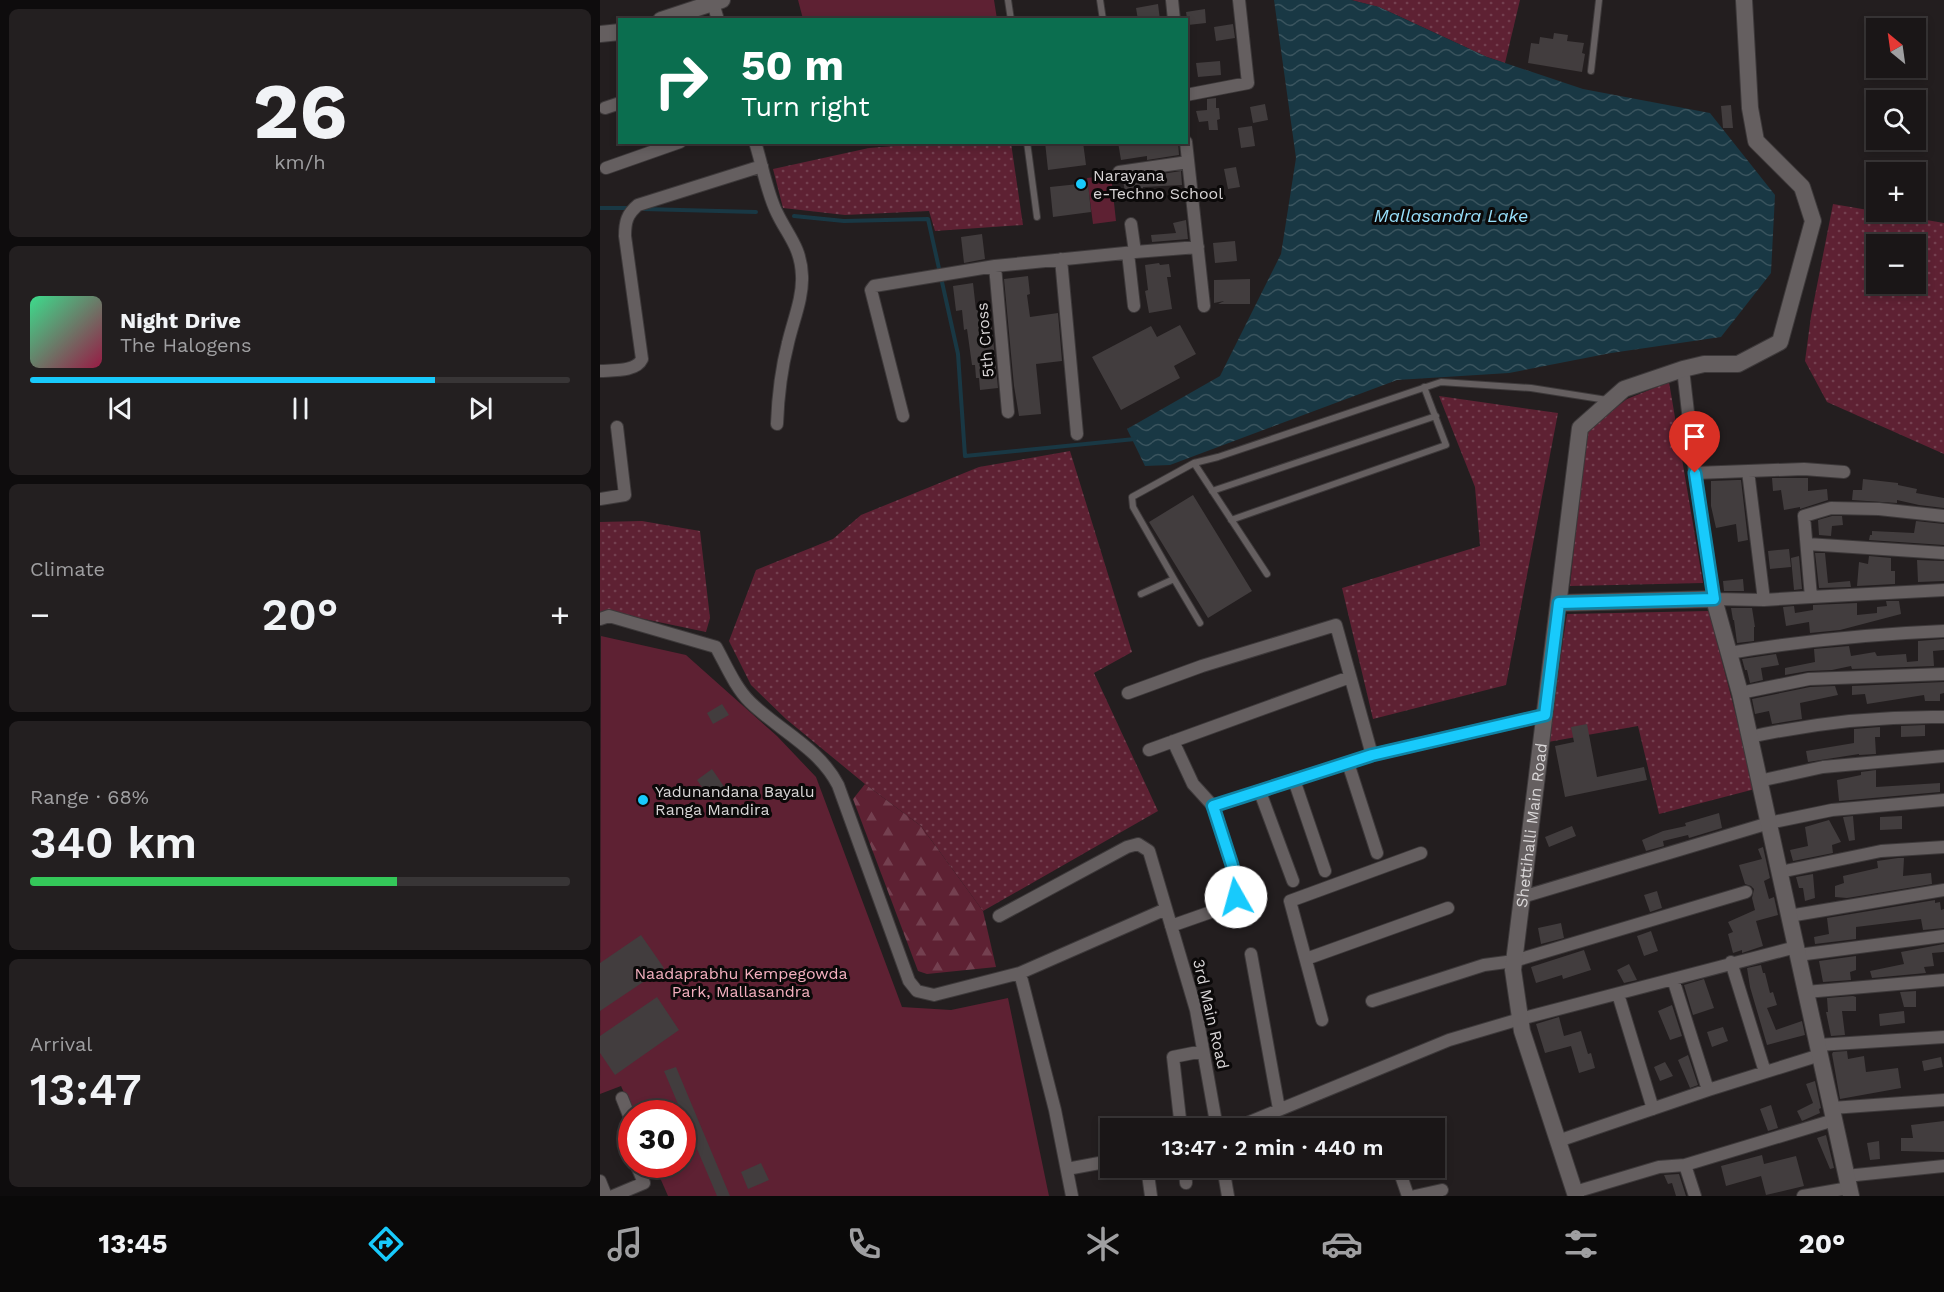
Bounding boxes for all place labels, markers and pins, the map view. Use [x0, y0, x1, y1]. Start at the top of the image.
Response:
place label: Narayana e-Techno School [1093, 166, 1223, 203]
marker: Narayana e-Techno School [1074, 177, 1088, 191]
pin [1669, 411, 1720, 473]
place label: Yadunandana Bayalu Ranga Mandira [655, 782, 815, 819]
marker: Yadunandana Bayalu Ranga Mandira [636, 793, 650, 807]

